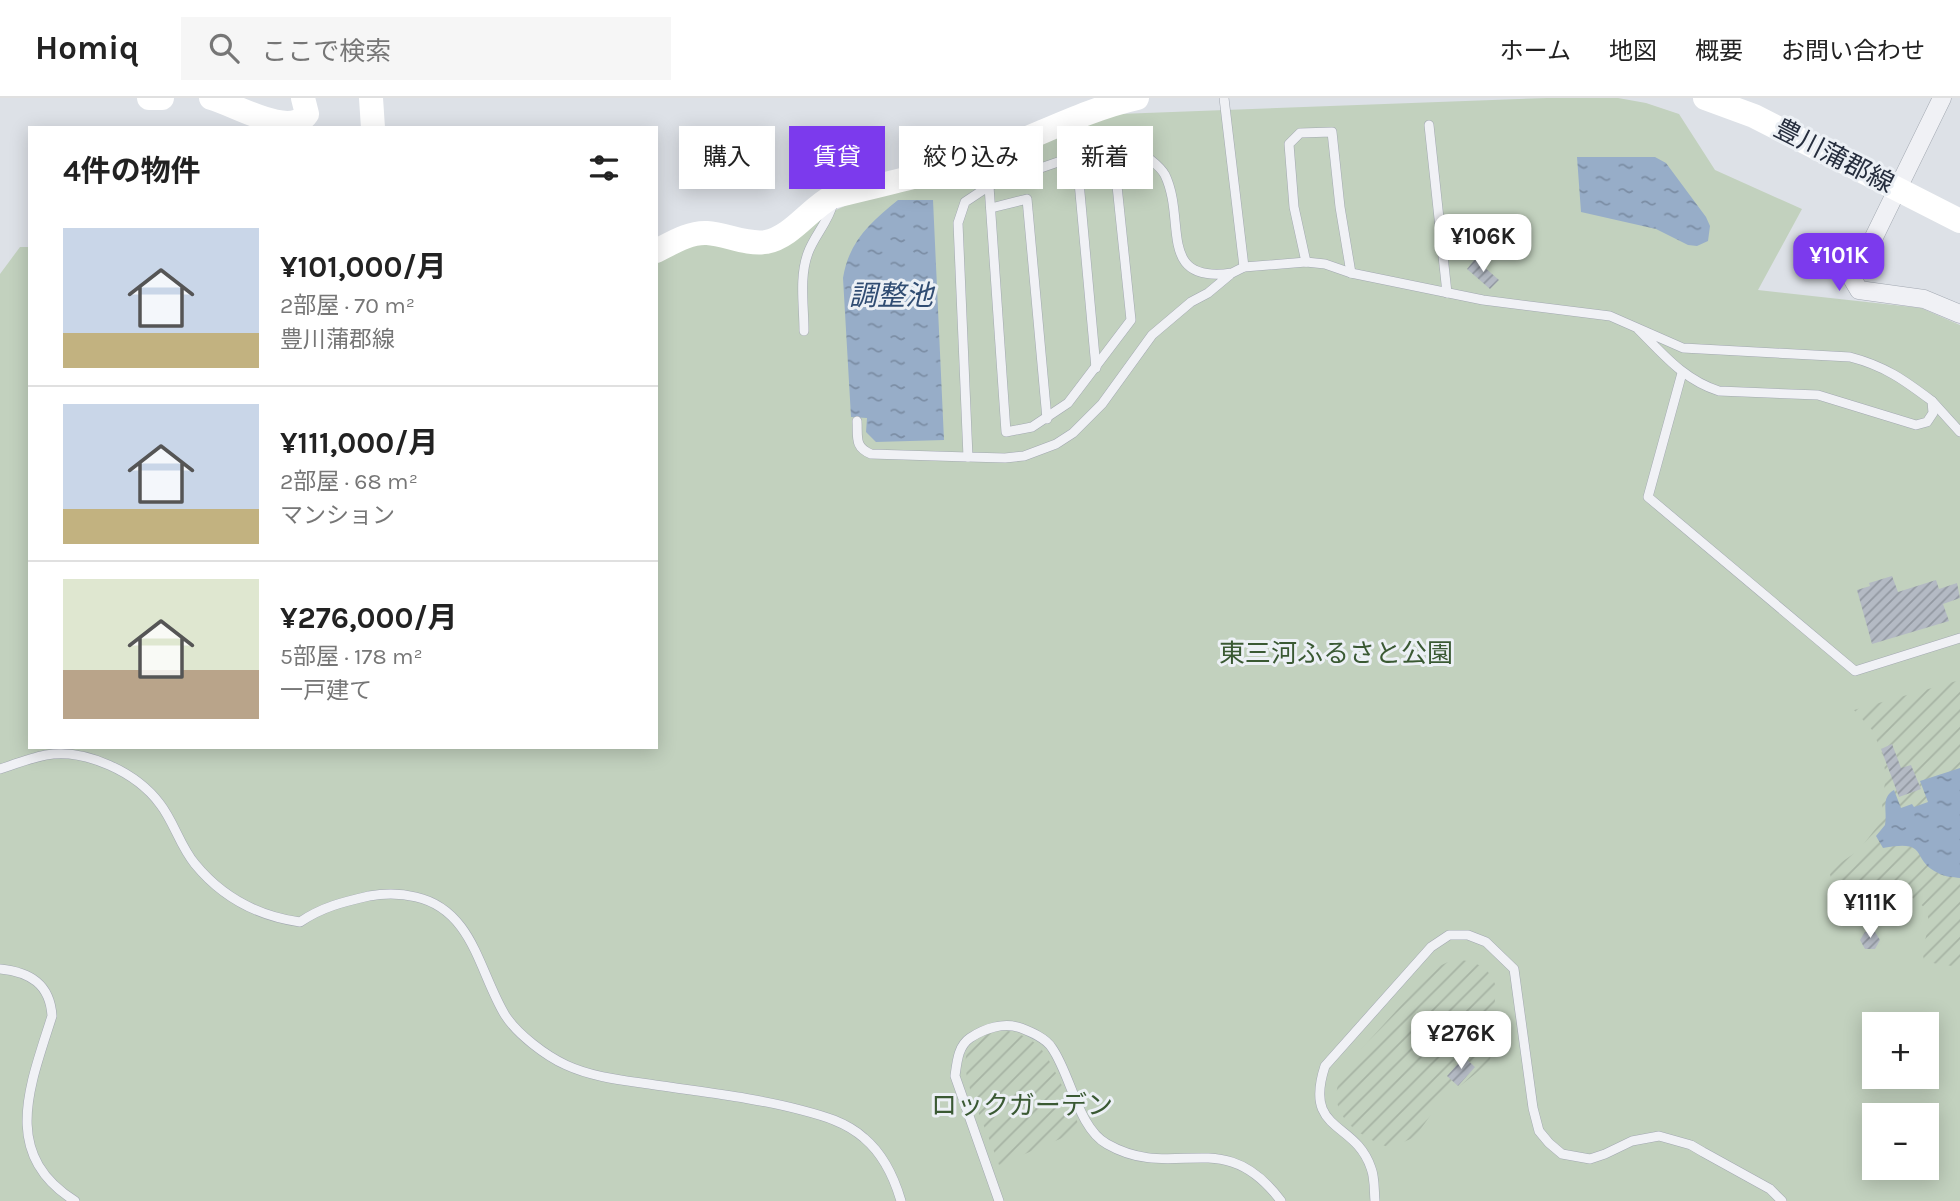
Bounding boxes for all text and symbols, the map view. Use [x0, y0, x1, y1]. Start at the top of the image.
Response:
search box [181, 17, 671, 80]
text: Homiq [35, 29, 139, 67]
icon: search [205, 29, 243, 67]
text: ここで検索 [261, 36, 391, 67]
text: ホーム [1500, 37, 1571, 65]
text: 地図 [1609, 37, 1657, 65]
text: 概要 [1695, 37, 1743, 65]
text: お問い合わせ [1781, 37, 1925, 65]
street label: 豊川蒲郡線 [1769, 113, 1899, 199]
chip: 購入 [679, 126, 775, 189]
chip: 賃貸 [789, 126, 885, 189]
chip: 絞り込み [899, 126, 1043, 189]
chip: 新着 [1057, 126, 1153, 189]
icon: filters [585, 149, 623, 187]
text: 4件の物件 [63, 153, 201, 189]
pin: ¥106K [1434, 214, 1532, 274]
text: ¥106K [1450, 223, 1516, 250]
pin: ¥101K [1790, 234, 1888, 293]
text: ¥101K [1809, 242, 1869, 269]
text: ¥101,000/月 [280, 249, 447, 285]
icon: home [119, 256, 203, 340]
water label: 調整池 [849, 279, 936, 312]
text: 2部屋 · 70 m² [280, 292, 415, 319]
text: 豊川蒲郡線 [280, 326, 395, 353]
text: ¥111,000/月 [280, 425, 438, 461]
icon: home [119, 432, 203, 516]
text: 2部屋 · 68 m² [280, 468, 418, 495]
text: マンション [280, 502, 395, 529]
text: ¥276,000/月 [280, 600, 458, 636]
icon: home [119, 607, 203, 691]
park label: 東三河ふるさと公園 [1219, 638, 1453, 669]
text: 5部屋 · 178 m² [280, 643, 423, 670]
text: 一戸建て [280, 677, 372, 704]
pin: ¥111K [1821, 880, 1919, 940]
text: ¥111K [1843, 889, 1897, 916]
pin: ¥276K [1412, 1012, 1510, 1071]
map controls [1862, 1012, 1939, 1180]
button: + [1862, 1012, 1939, 1089]
text: ¥276K [1427, 1020, 1495, 1047]
park label: ロックガーデン [931, 1090, 1113, 1121]
button: − [1862, 1103, 1939, 1180]

